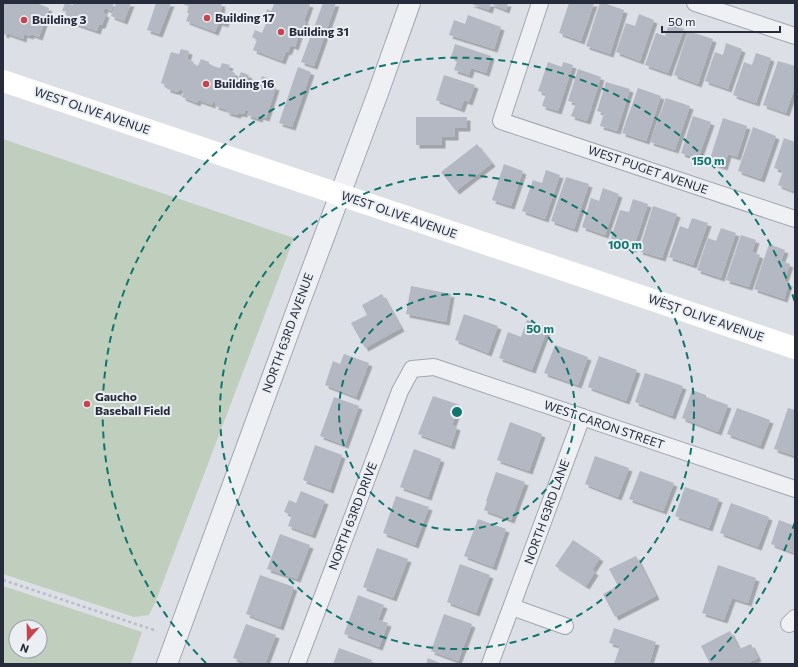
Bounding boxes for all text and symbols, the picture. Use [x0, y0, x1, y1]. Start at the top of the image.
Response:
scale bar [662, 8, 780, 34]
place label: Building 17 [215, 10, 275, 24]
place label: Building 3 [32, 12, 87, 26]
marker: Building 17 [202, 13, 212, 23]
text: 50 m [668, 14, 696, 28]
marker: Building 3 [19, 15, 29, 25]
place label: Building 31 [289, 24, 349, 38]
marker: Building 31 [276, 27, 286, 37]
place label: Building 16 [214, 76, 274, 90]
marker: Building 16 [201, 79, 211, 89]
street label: WEST OLIVE AVENUE [33, 84, 152, 136]
street label: WEST PUGET AVENUE [586, 142, 710, 196]
text: 150 m [691, 153, 725, 167]
street label: WEST OLIVE AVENUE [340, 188, 459, 240]
text: 100 m [608, 237, 642, 251]
street label: NORTH 63RD AVENUE [259, 271, 315, 395]
street label: WEST OLIVE AVENUE [647, 291, 766, 343]
text: 50 m [526, 321, 554, 335]
place label: Gaucho Baseball Field [95, 389, 170, 417]
street label: WEST CARON STREET [542, 397, 667, 451]
marker: Gaucho Baseball Field [82, 399, 92, 409]
centre of rings [450, 405, 464, 419]
street label: NORTH 63RD LANE [521, 457, 571, 566]
street label: NORTH 63RD DRIVE [325, 460, 379, 572]
north arrow [8, 619, 48, 659]
text: N [18, 641, 31, 656]

